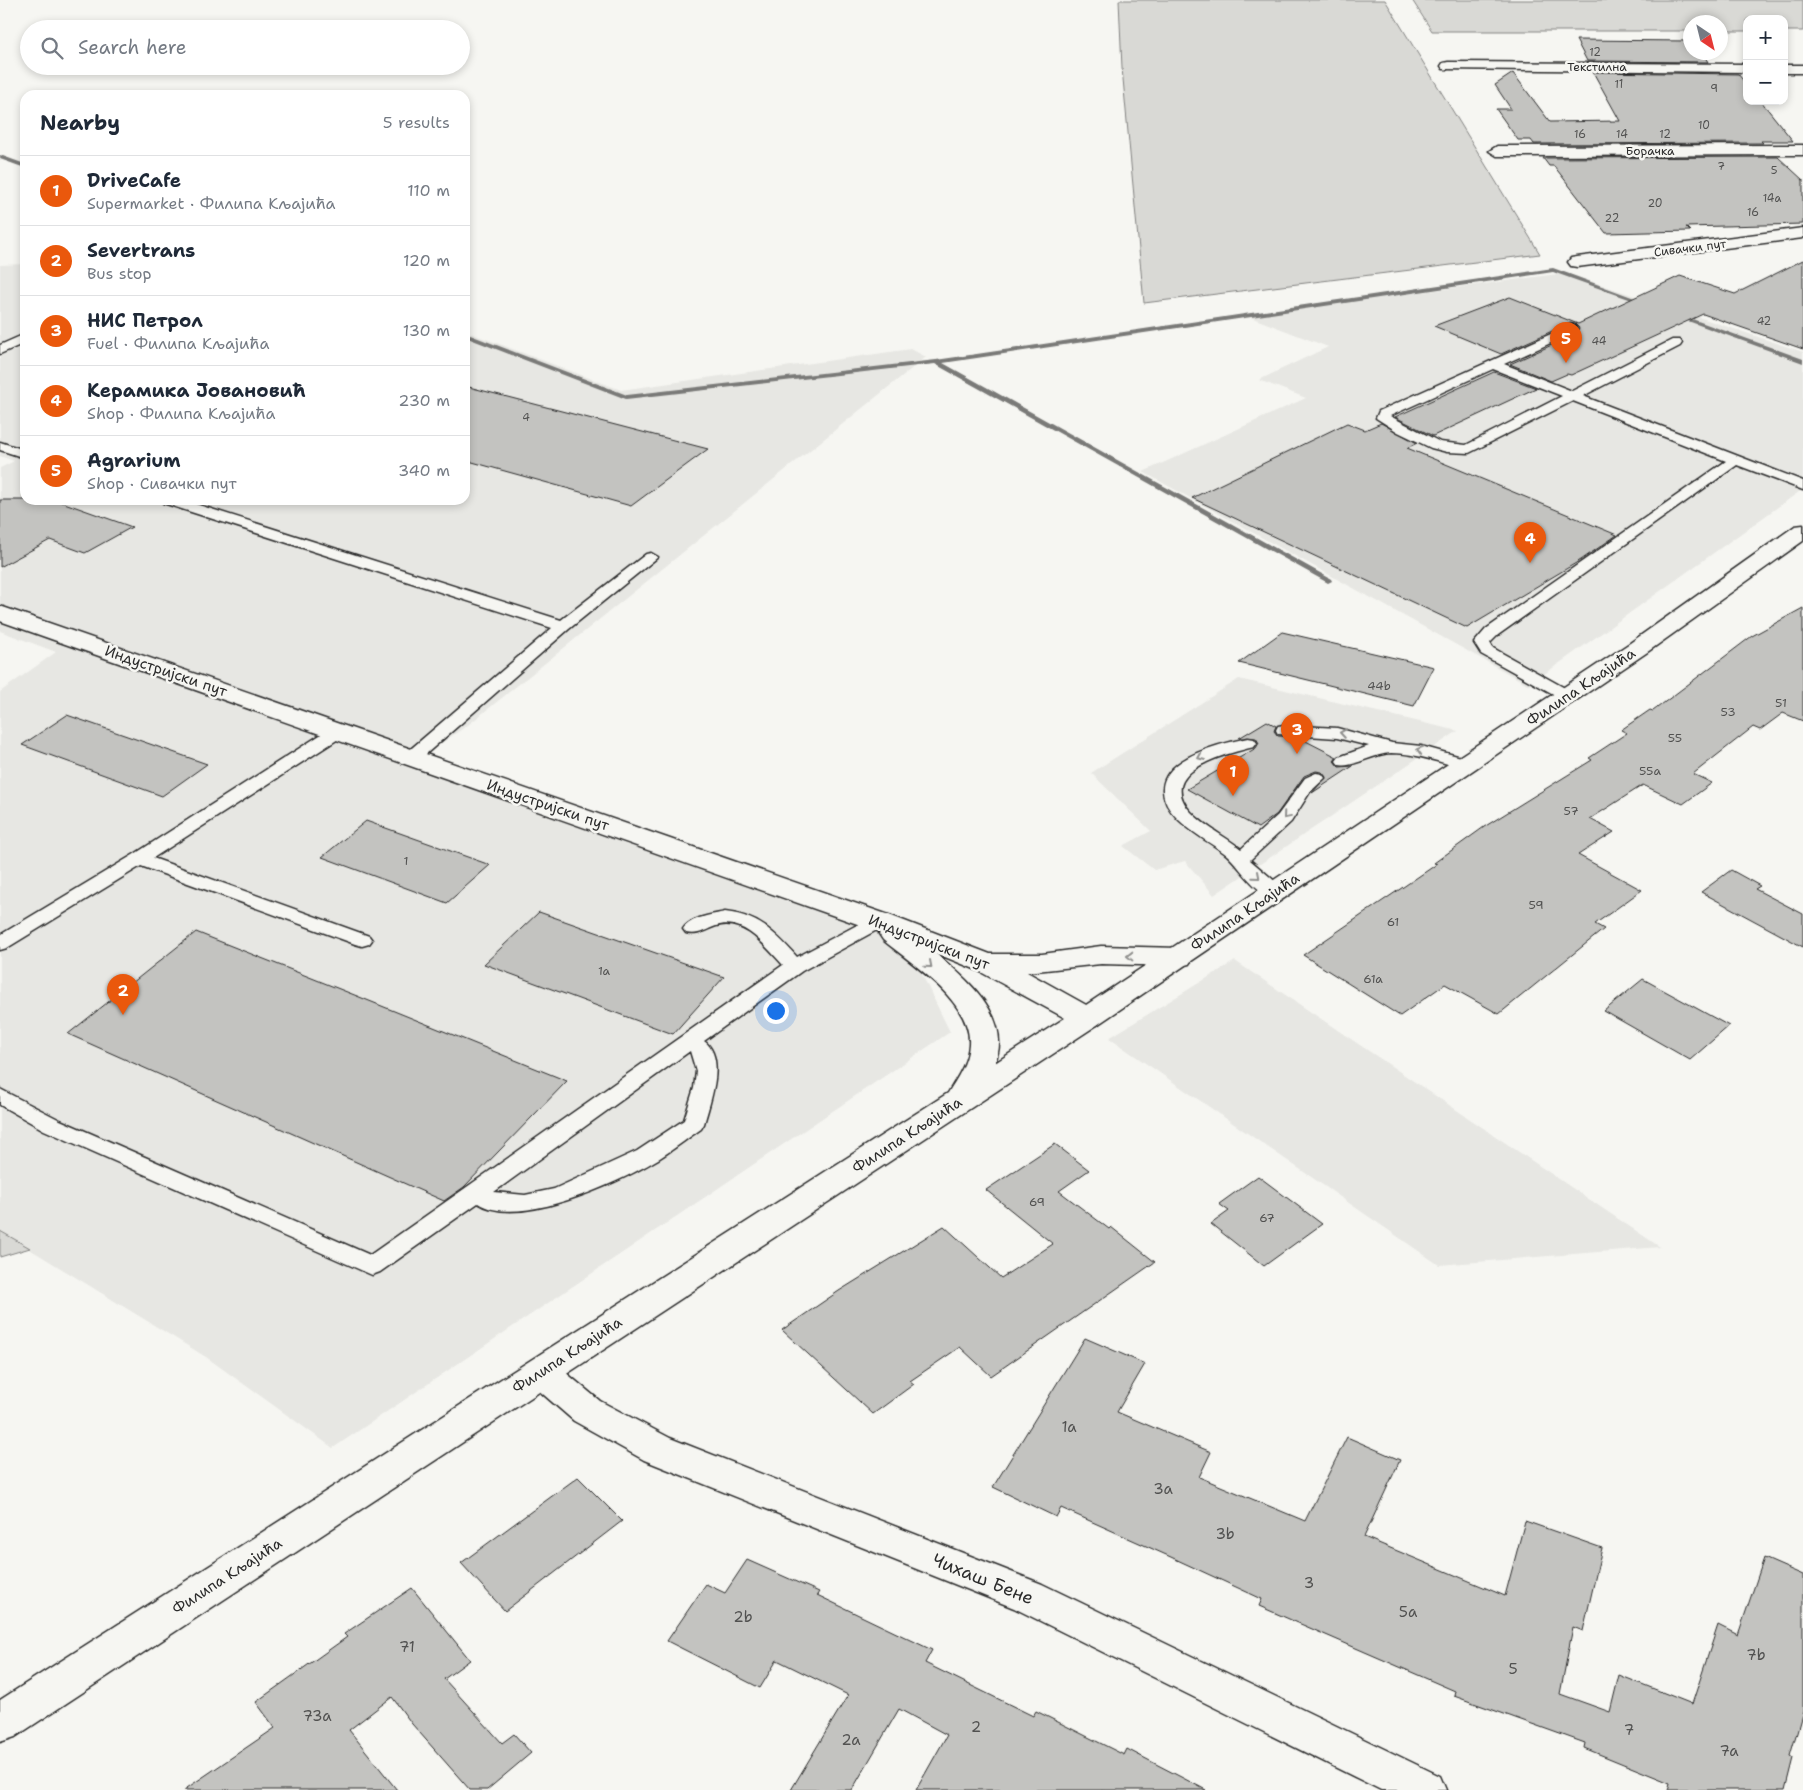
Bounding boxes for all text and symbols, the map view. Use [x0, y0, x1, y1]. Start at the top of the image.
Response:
north arrow [1683, 15, 1728, 60]
map controls [1743, 15, 1788, 105]
button: + [1743, 15, 1788, 60]
search box [20, 20, 470, 75]
icon: search [38, 34, 66, 62]
text: Search here [78, 35, 187, 60]
house number: 12 [1589, 45, 1601, 60]
street label: Текстилна [1567, 59, 1627, 75]
button: − [1743, 60, 1788, 105]
house number: 11 [1615, 77, 1623, 92]
house number: 9 [1710, 81, 1718, 96]
text: Nearby [40, 109, 120, 137]
text: 5 results [383, 112, 450, 133]
house number: 10 [1698, 118, 1710, 133]
house number: 16 [1574, 127, 1586, 142]
house number: 14 [1616, 127, 1628, 142]
house number: 12 [1659, 127, 1671, 142]
street label: Борачка [1625, 143, 1675, 159]
house number: 7 [1717, 159, 1725, 174]
house number: 5 [1771, 163, 1778, 178]
text: DriveCafe [87, 168, 181, 193]
text: 1 [52, 180, 60, 201]
text: 110 m [407, 180, 450, 201]
house number: 14a [1763, 191, 1781, 206]
text: Supermarket · Филипа Кљајића [87, 193, 336, 214]
house number: 20 [1647, 196, 1663, 211]
house number: 16 [1747, 205, 1759, 220]
house number: 22 [1605, 211, 1619, 226]
street label: Сивачки пут [1653, 236, 1728, 260]
text: Severtrans [87, 238, 195, 263]
text: 2 [50, 250, 62, 271]
text: 120 m [403, 250, 450, 271]
text: Bus stop [87, 263, 152, 284]
text: НИС Петрол [87, 308, 203, 333]
house number: 42 [1757, 314, 1771, 329]
text: 3 [50, 320, 62, 341]
text: 130 m [403, 320, 450, 341]
pin: 5 [1550, 322, 1582, 363]
text: Fuel · Филипа Кљајића [87, 333, 269, 354]
house number: 44 [1591, 334, 1607, 349]
text: Керамика Јовановић [87, 378, 306, 403]
text: 4 [50, 390, 62, 411]
text: 230 m [398, 390, 450, 411]
text: Shop · Филипа Кљајића [87, 403, 275, 424]
house number: 4 [522, 410, 530, 425]
text: Agrarium [87, 448, 181, 473]
text: 5 [51, 460, 61, 481]
text: 340 m [398, 460, 450, 481]
text: Shop · Сивачки пут [87, 473, 237, 494]
pin: 4 [1514, 522, 1546, 563]
street label: Индустријски пут [102, 641, 230, 701]
street label: Филипа Кљајића [1523, 643, 1640, 731]
house number: 44b [1367, 678, 1391, 694]
house number: 51 [1775, 695, 1787, 711]
house number: 53 [1720, 704, 1736, 720]
pin: 3 [1281, 713, 1313, 754]
one-way arrow [1338, 728, 1347, 738]
house number: 55 [1668, 730, 1682, 746]
one-way arrow [1416, 746, 1424, 756]
one-way arrow [1197, 751, 1206, 762]
pin: 1 [1217, 755, 1249, 796]
house number: 55a [1639, 763, 1661, 779]
street label: Индустријски пут [484, 775, 612, 835]
house number: 57 [1563, 803, 1579, 819]
one-way arrow [1283, 810, 1292, 819]
house number: 1 [403, 853, 409, 869]
street label: Филипа Кљајића [1187, 868, 1304, 956]
one-way arrow [1252, 870, 1261, 879]
house number: 59 [1528, 897, 1544, 913]
street label: Индустријски пут [865, 910, 993, 974]
house number: 61 [1387, 914, 1399, 930]
one-way arrow [1126, 951, 1134, 961]
one-way arrow [924, 959, 933, 968]
house number: 1a [598, 963, 611, 979]
house number: 61a [1363, 971, 1383, 987]
pin: 2 [107, 974, 139, 1015]
your location [763, 998, 789, 1024]
street label: Филипа Кљајића [848, 1092, 966, 1178]
house number: 69 [1029, 1194, 1045, 1210]
house number: 67 [1259, 1210, 1275, 1226]
street label: Филипа Кљајића [508, 1312, 626, 1398]
house number: 1a [1061, 1417, 1077, 1437]
house number: 3a [1153, 1479, 1173, 1499]
house number: 3b [1215, 1524, 1235, 1544]
street label: Филипа Кљајића [168, 1533, 286, 1619]
street label: Чихаш Бене [929, 1548, 1037, 1610]
house number: 3 [1304, 1573, 1314, 1593]
house number: 5a [1399, 1602, 1418, 1622]
house number: 2b [733, 1607, 753, 1627]
house number: 71 [399, 1637, 415, 1657]
house number: 7b [1746, 1645, 1766, 1665]
house number: 5 [1508, 1659, 1518, 1679]
house number: 73a [303, 1706, 332, 1726]
house number: 2 [971, 1717, 981, 1737]
house number: 7 [1624, 1720, 1634, 1740]
house number: 2a [841, 1730, 861, 1750]
house number: 7a [1719, 1741, 1739, 1761]

